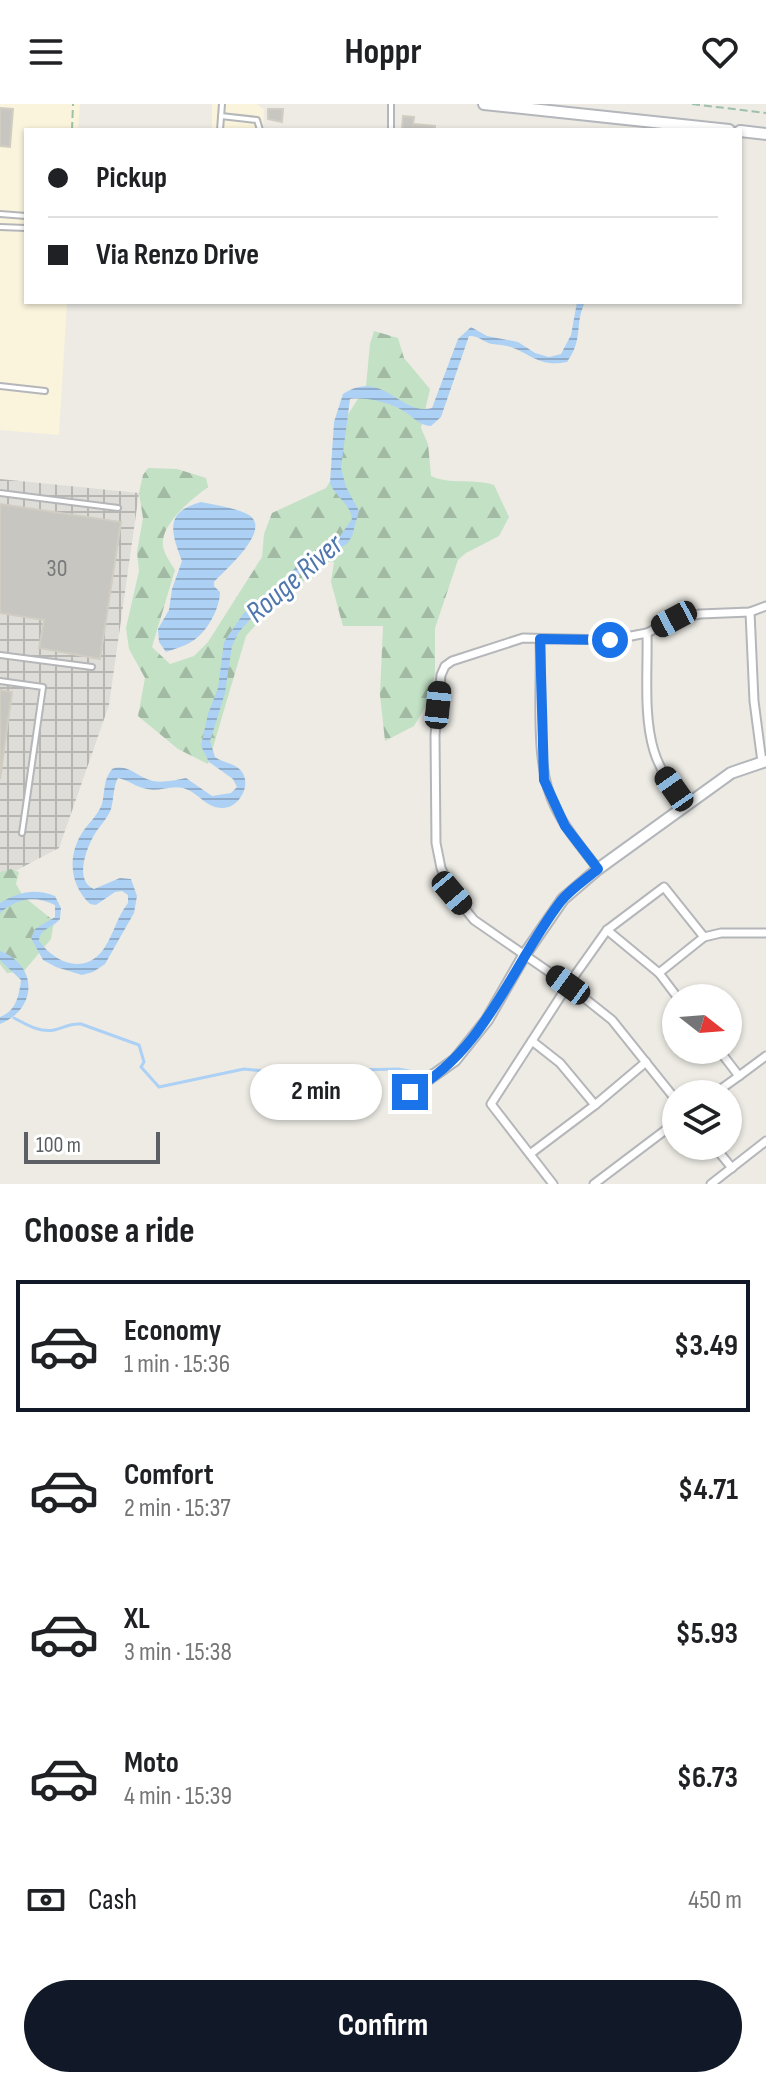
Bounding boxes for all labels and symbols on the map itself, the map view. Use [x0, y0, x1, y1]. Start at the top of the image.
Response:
water label: Rouge River [239, 526, 352, 631]
house number: 30 [47, 554, 67, 583]
car [647, 597, 701, 641]
route start [592, 622, 628, 658]
car [424, 680, 452, 730]
car [650, 762, 698, 816]
car [427, 867, 477, 919]
car [542, 961, 594, 1009]
north arrow [662, 984, 742, 1064]
callout: 2 min [250, 1064, 382, 1120]
route end [392, 1074, 428, 1110]
scale bar [24, 1128, 160, 1164]

